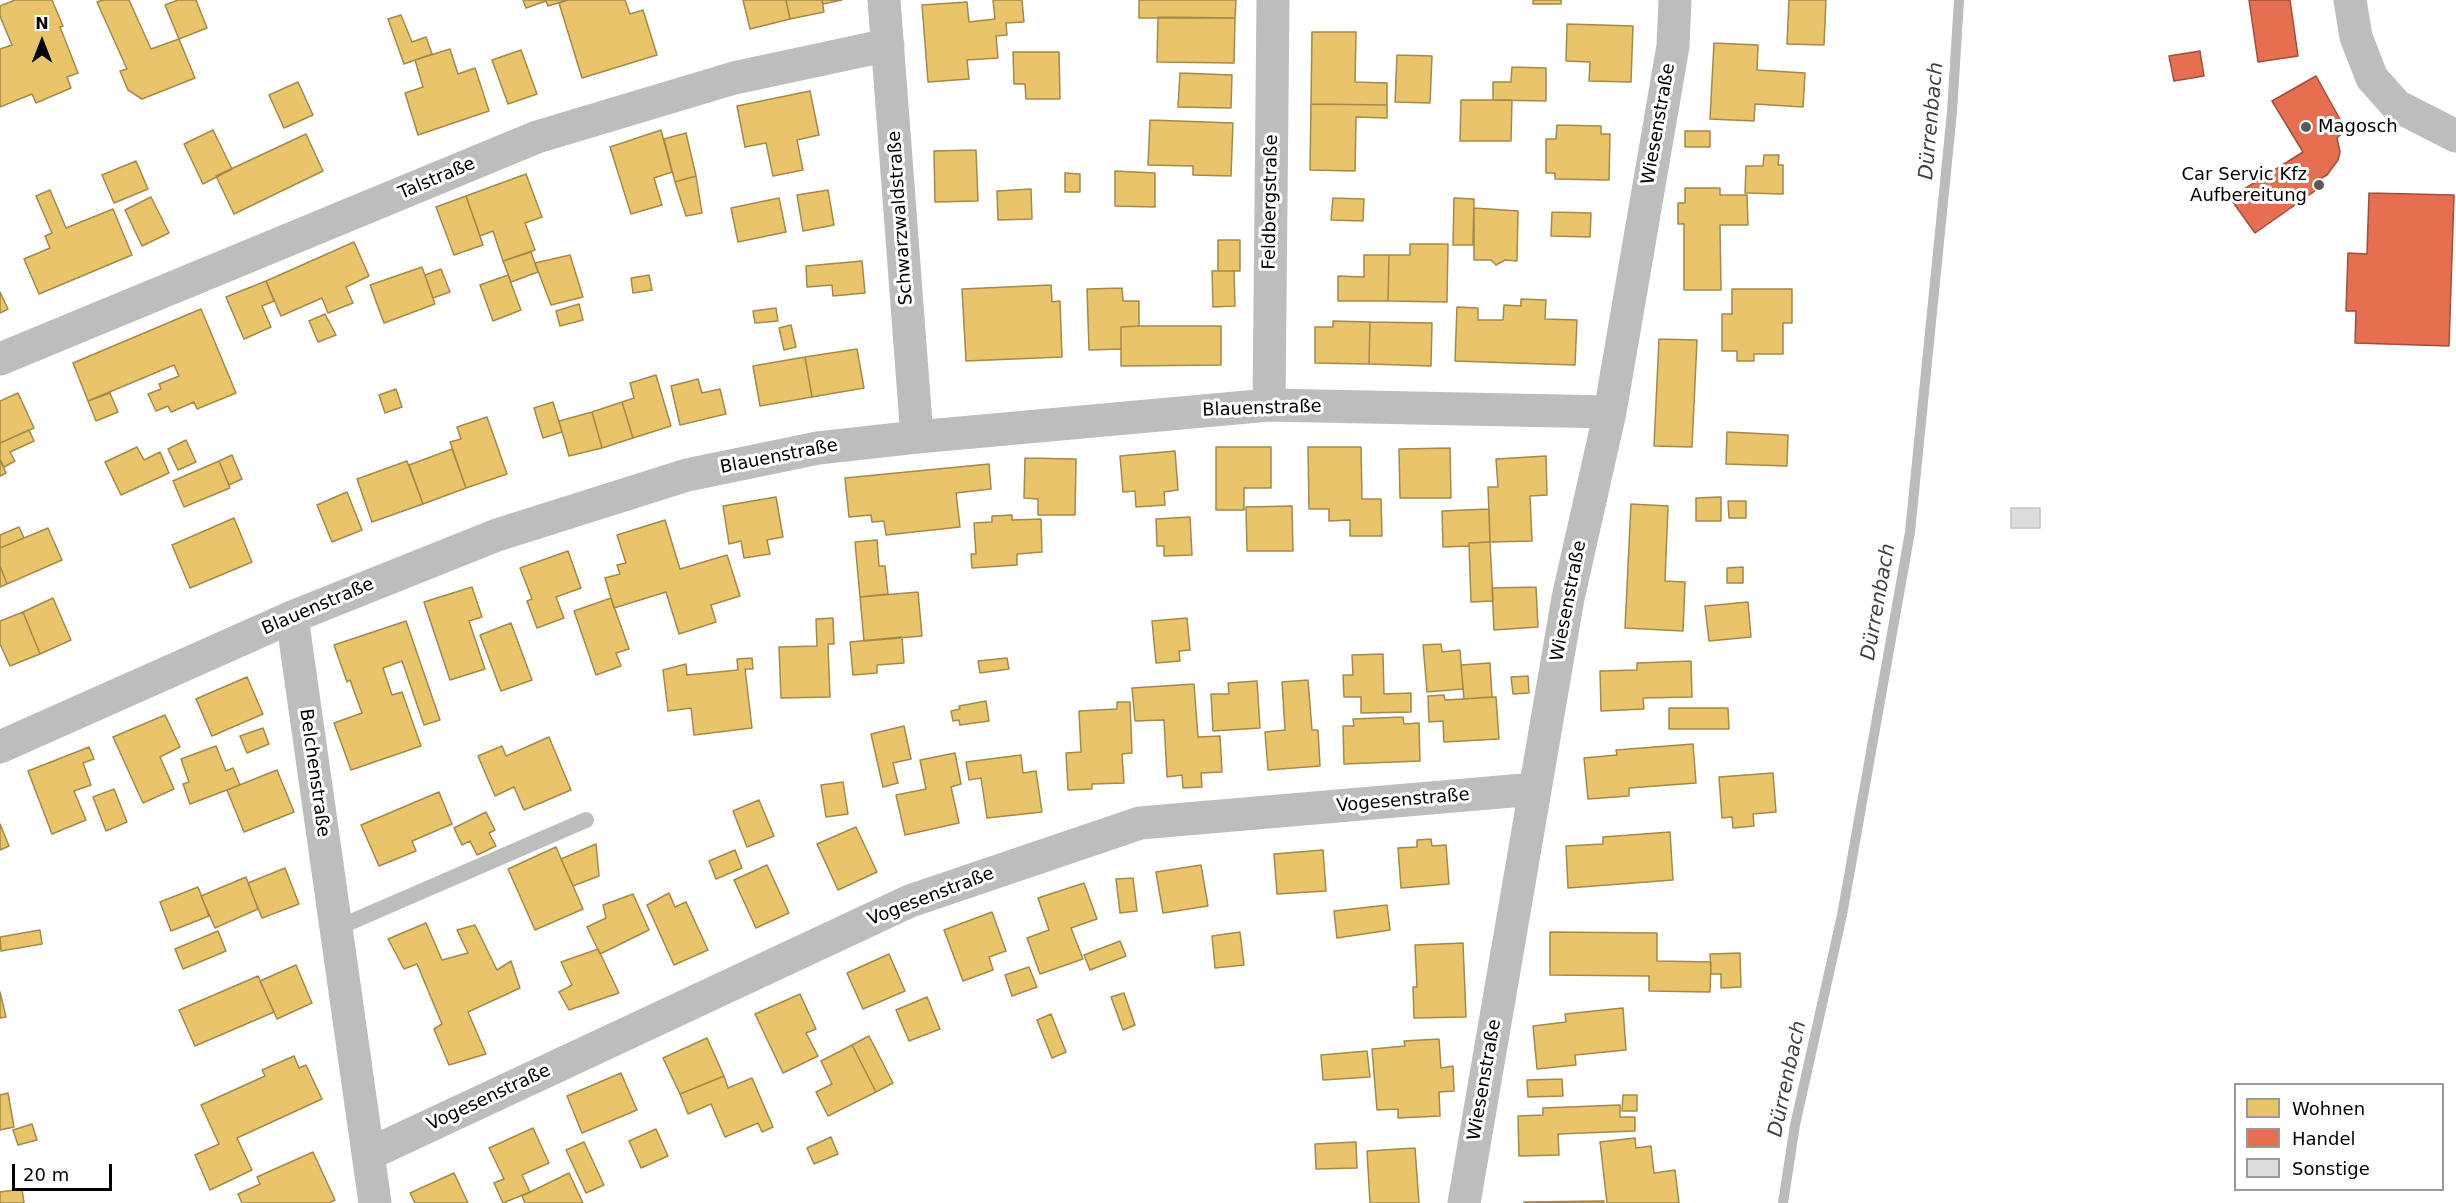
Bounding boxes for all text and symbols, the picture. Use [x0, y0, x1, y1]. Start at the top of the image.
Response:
north arrow [12, 12, 72, 72]
text: N [35, 14, 49, 33]
water label: Dürrenbach [1915, 61, 1949, 181]
street label: Wiesenstraße [1638, 62, 1680, 186]
place label: Magosch [2318, 116, 2398, 138]
marker: Magosch [2299, 120, 2313, 134]
street label: Schwarzwaldstraße [884, 130, 918, 306]
street label: Feldbergstraße [1259, 134, 1283, 270]
street label: Talstraße [395, 153, 479, 205]
place label: Car Servic Kfz Aufbereitung [2182, 164, 2307, 207]
marker: Car Servic Kfz Aufbereitung [2312, 178, 2326, 192]
street label: Blauenstraße [1202, 396, 1322, 422]
street label: Blauenstraße [718, 435, 840, 479]
street label: Wiesenstraße [1547, 539, 1591, 663]
water label: Dürrenbach [1857, 542, 1901, 662]
street label: Blauenstraße [259, 574, 377, 640]
street label: Belchenstraße [294, 707, 334, 839]
street label: Vogesenstraße [1336, 784, 1470, 818]
street label: Vogesenstraße [865, 863, 997, 931]
street label: Wiesenstraße [1464, 1018, 1506, 1142]
water label: Dürrenbach [1764, 1019, 1812, 1139]
street label: Vogesenstraße [424, 1060, 554, 1136]
legend [2234, 1083, 2444, 1191]
text: Wohnen [2292, 1098, 2365, 1119]
text: Handel [2292, 1128, 2355, 1149]
scale bar [15, 1152, 116, 1190]
text: Sonstige [2292, 1158, 2370, 1179]
text: 20 m [23, 1164, 69, 1185]

